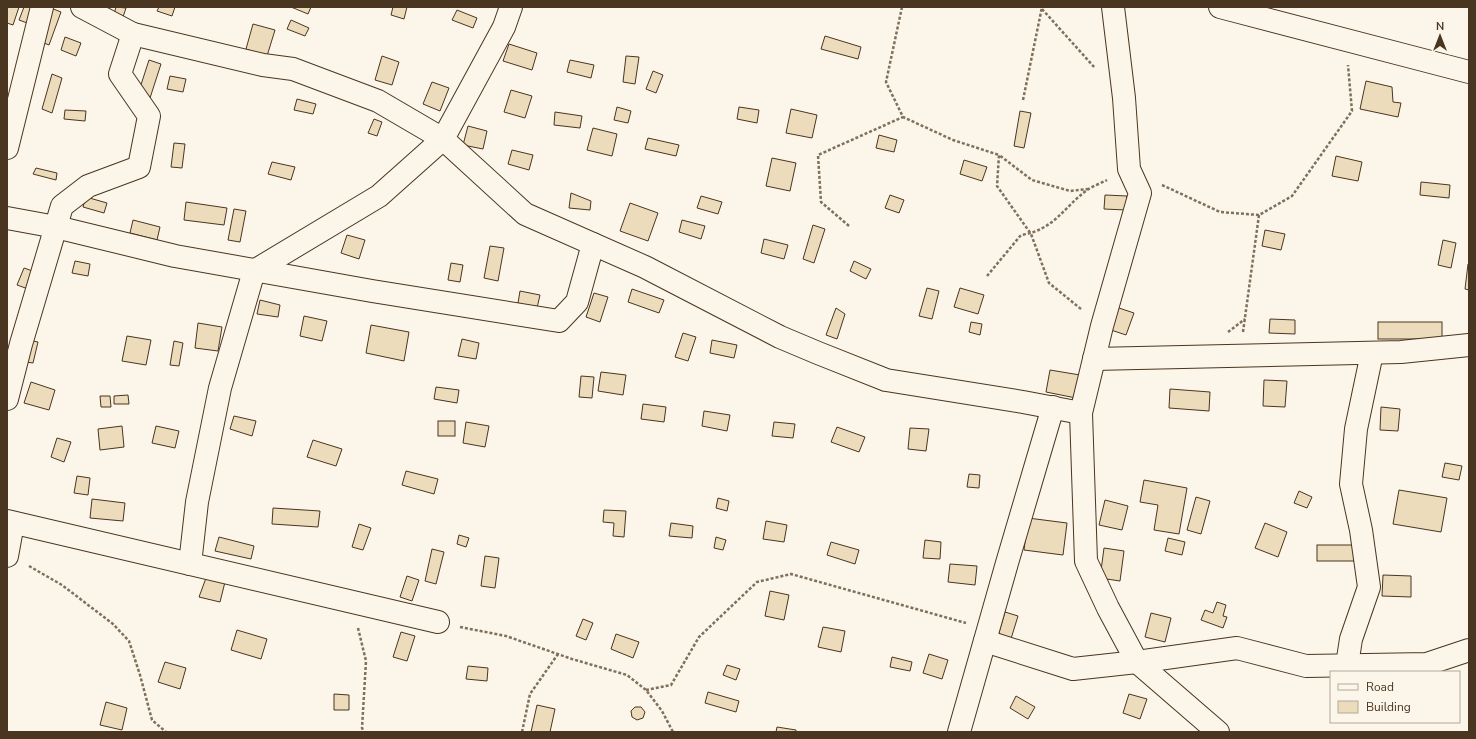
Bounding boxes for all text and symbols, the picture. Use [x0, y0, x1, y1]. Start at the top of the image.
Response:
north arrow [1420, 16, 1460, 56]
text: N [1436, 19, 1444, 34]
legend [1330, 671, 1460, 723]
text: Road [1366, 679, 1394, 695]
text: Building [1366, 699, 1411, 715]

